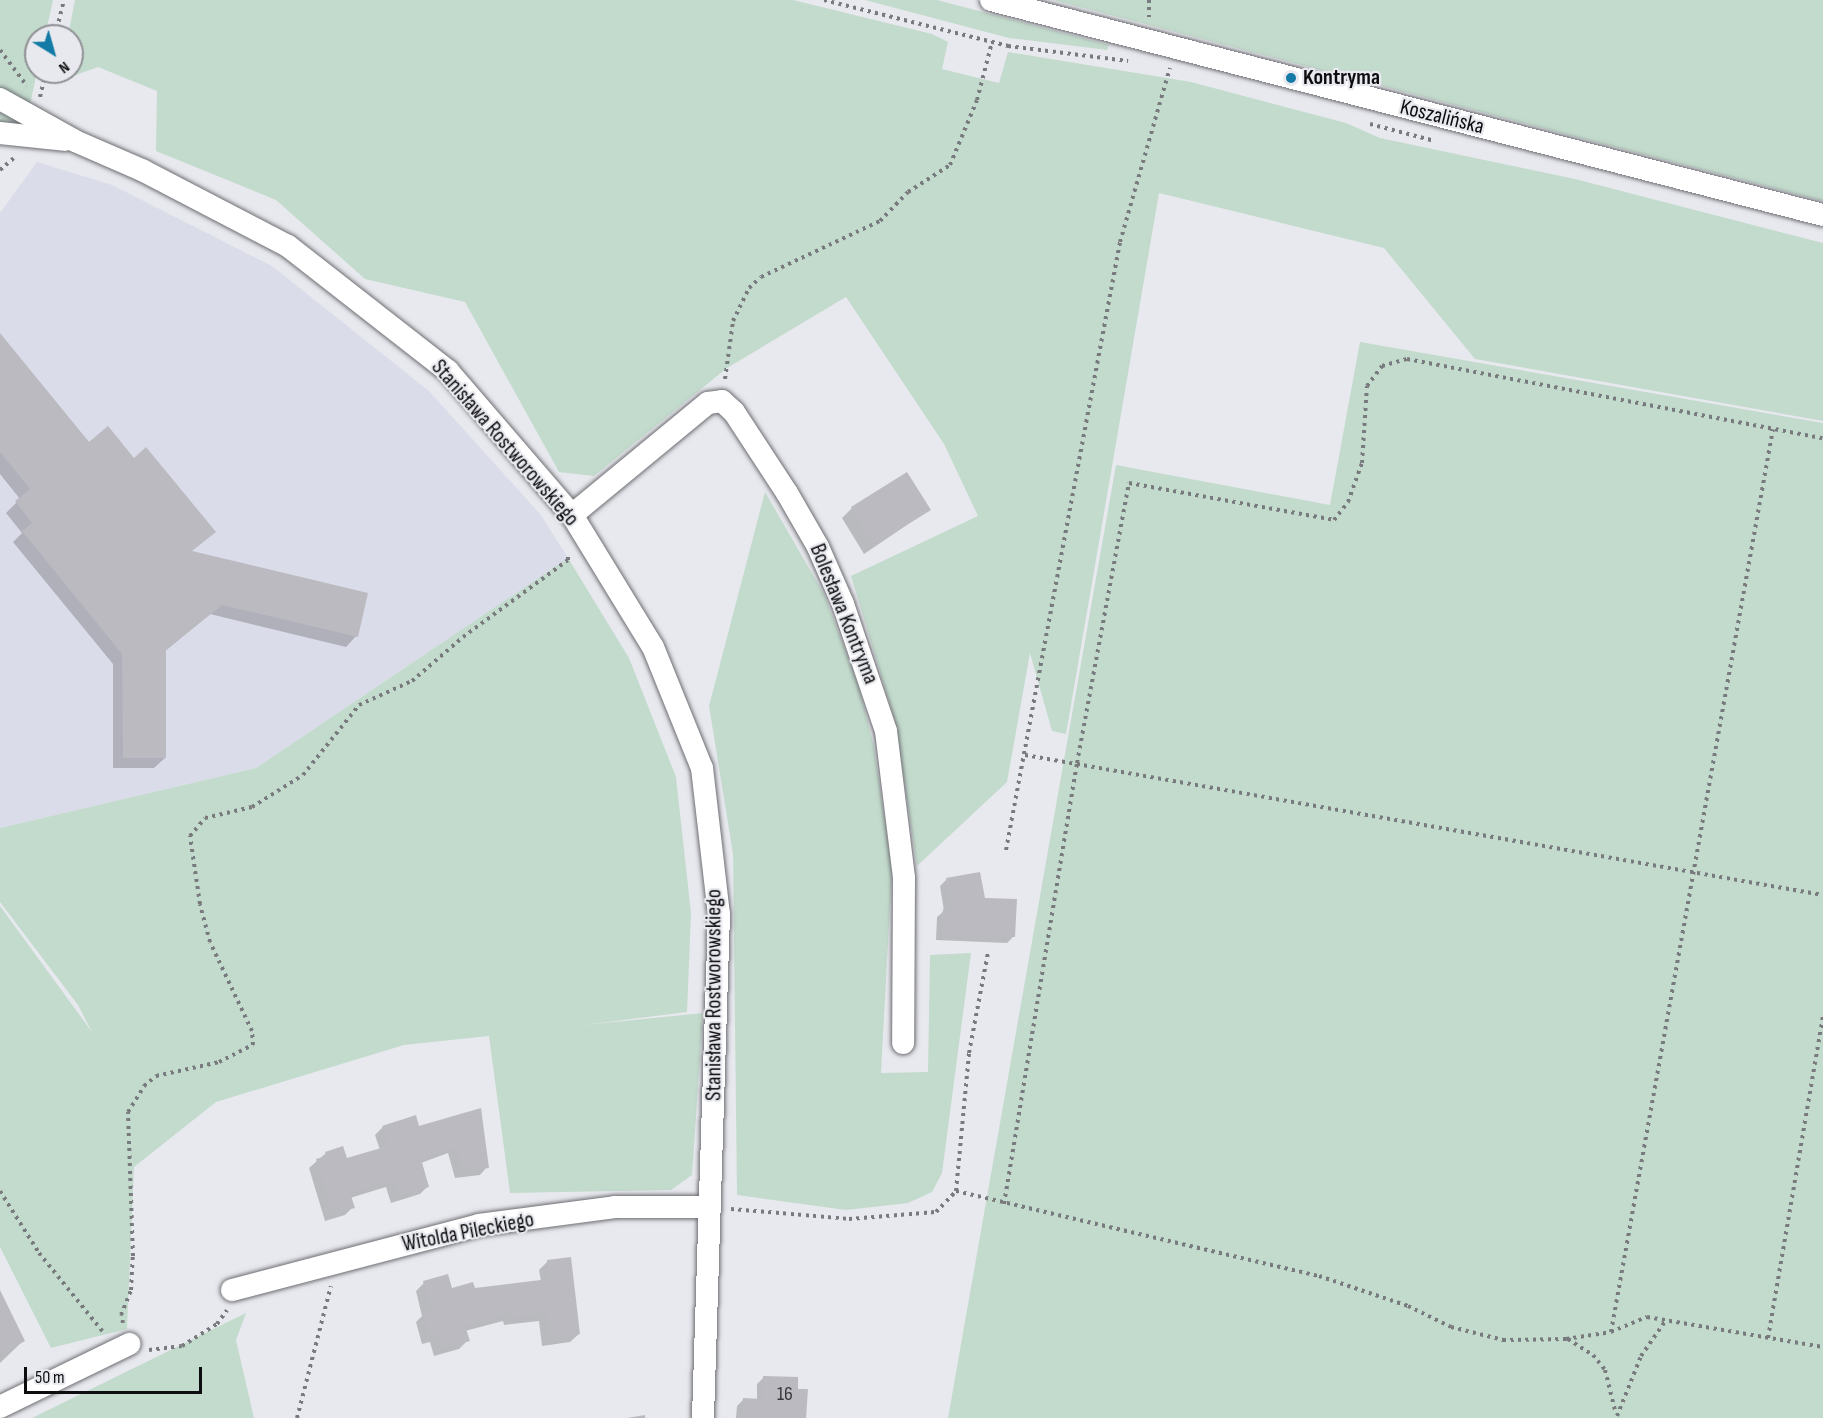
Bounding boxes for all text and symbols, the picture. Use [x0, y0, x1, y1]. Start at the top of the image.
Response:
north arrow [24, 24, 84, 84]
text: N [55, 57, 73, 77]
place label: Kontryma [1303, 65, 1380, 91]
marker: Kontryma [1284, 71, 1298, 85]
street label: Koszalińska [1397, 94, 1487, 140]
street label: Stanisława Rostworowskiego [426, 354, 584, 532]
street label: Bolesława Kontryma [804, 540, 884, 688]
street label: Stanisława Rostworowskiego [701, 889, 727, 1101]
street label: Witolda Pileckiego [400, 1206, 536, 1258]
scale bar [27, 1355, 206, 1393]
text: 50 m [35, 1367, 65, 1388]
house number: 16 [777, 1382, 793, 1406]

